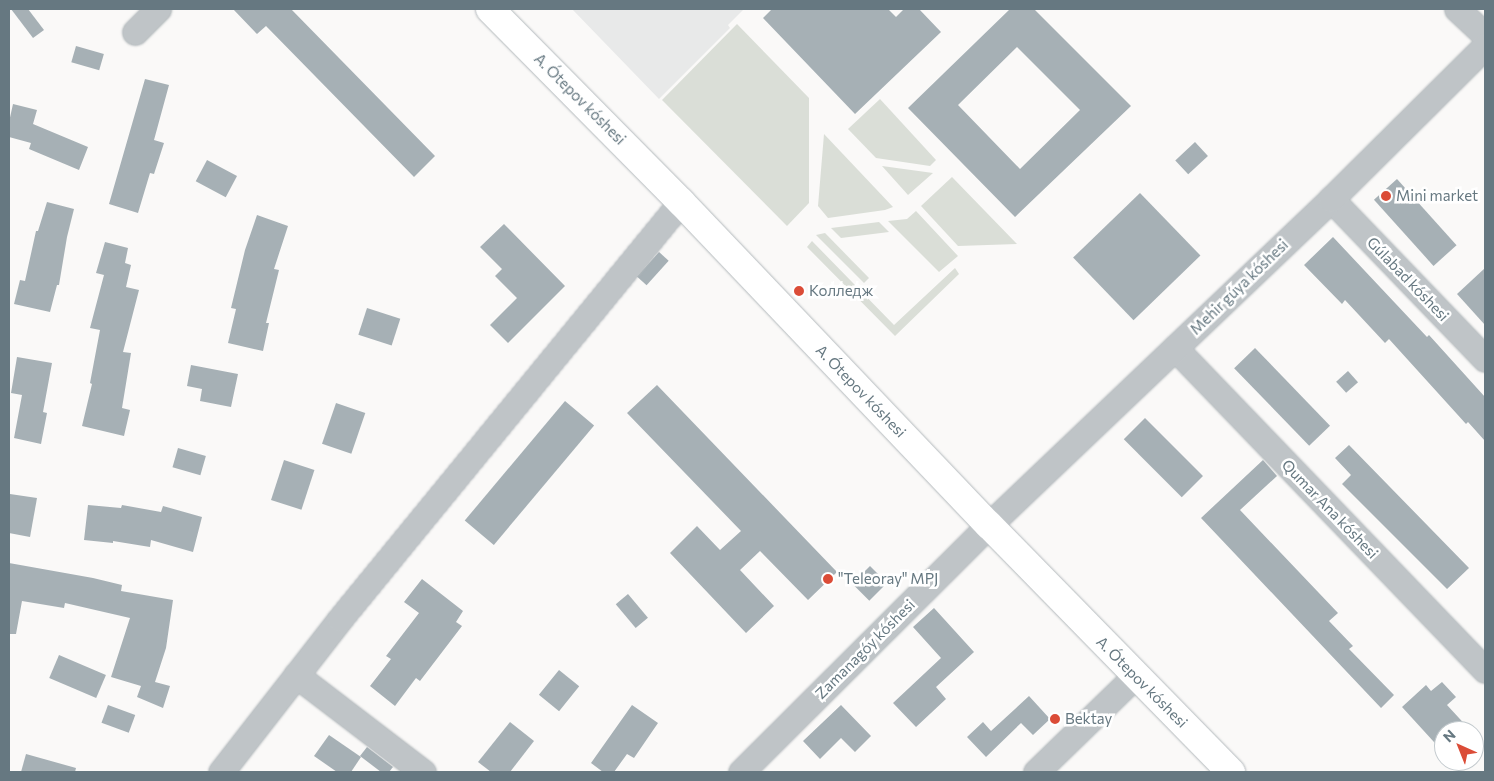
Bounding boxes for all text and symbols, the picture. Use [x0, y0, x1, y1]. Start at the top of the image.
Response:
street label: A. Ótepov kóshesi [531, 50, 629, 148]
place label: Mini market [1396, 187, 1478, 205]
marker: Mini market [1380, 190, 1392, 202]
street label: Gúlabad kóshesi [1363, 233, 1453, 325]
street label: Mehir gúyа kóshesi [1186, 236, 1292, 338]
place label: Колледж [809, 282, 873, 300]
marker: Колледж [793, 285, 805, 297]
street label: A. Ótepov kóshesi [812, 341, 910, 441]
street label: Qumar Ana kóshesi [1278, 456, 1382, 562]
place label: "Teleoray" MPJ [838, 570, 938, 588]
marker: "Teleoray" MPJ [822, 573, 834, 585]
street label: Zamanagóy kóshesi [812, 596, 918, 702]
street label: A. Ótepov kóshesi [1093, 633, 1191, 731]
place label: Bektay [1065, 710, 1112, 728]
marker: Bektay [1049, 713, 1061, 725]
north arrow [1434, 721, 1484, 771]
text: N [1439, 726, 1459, 745]

